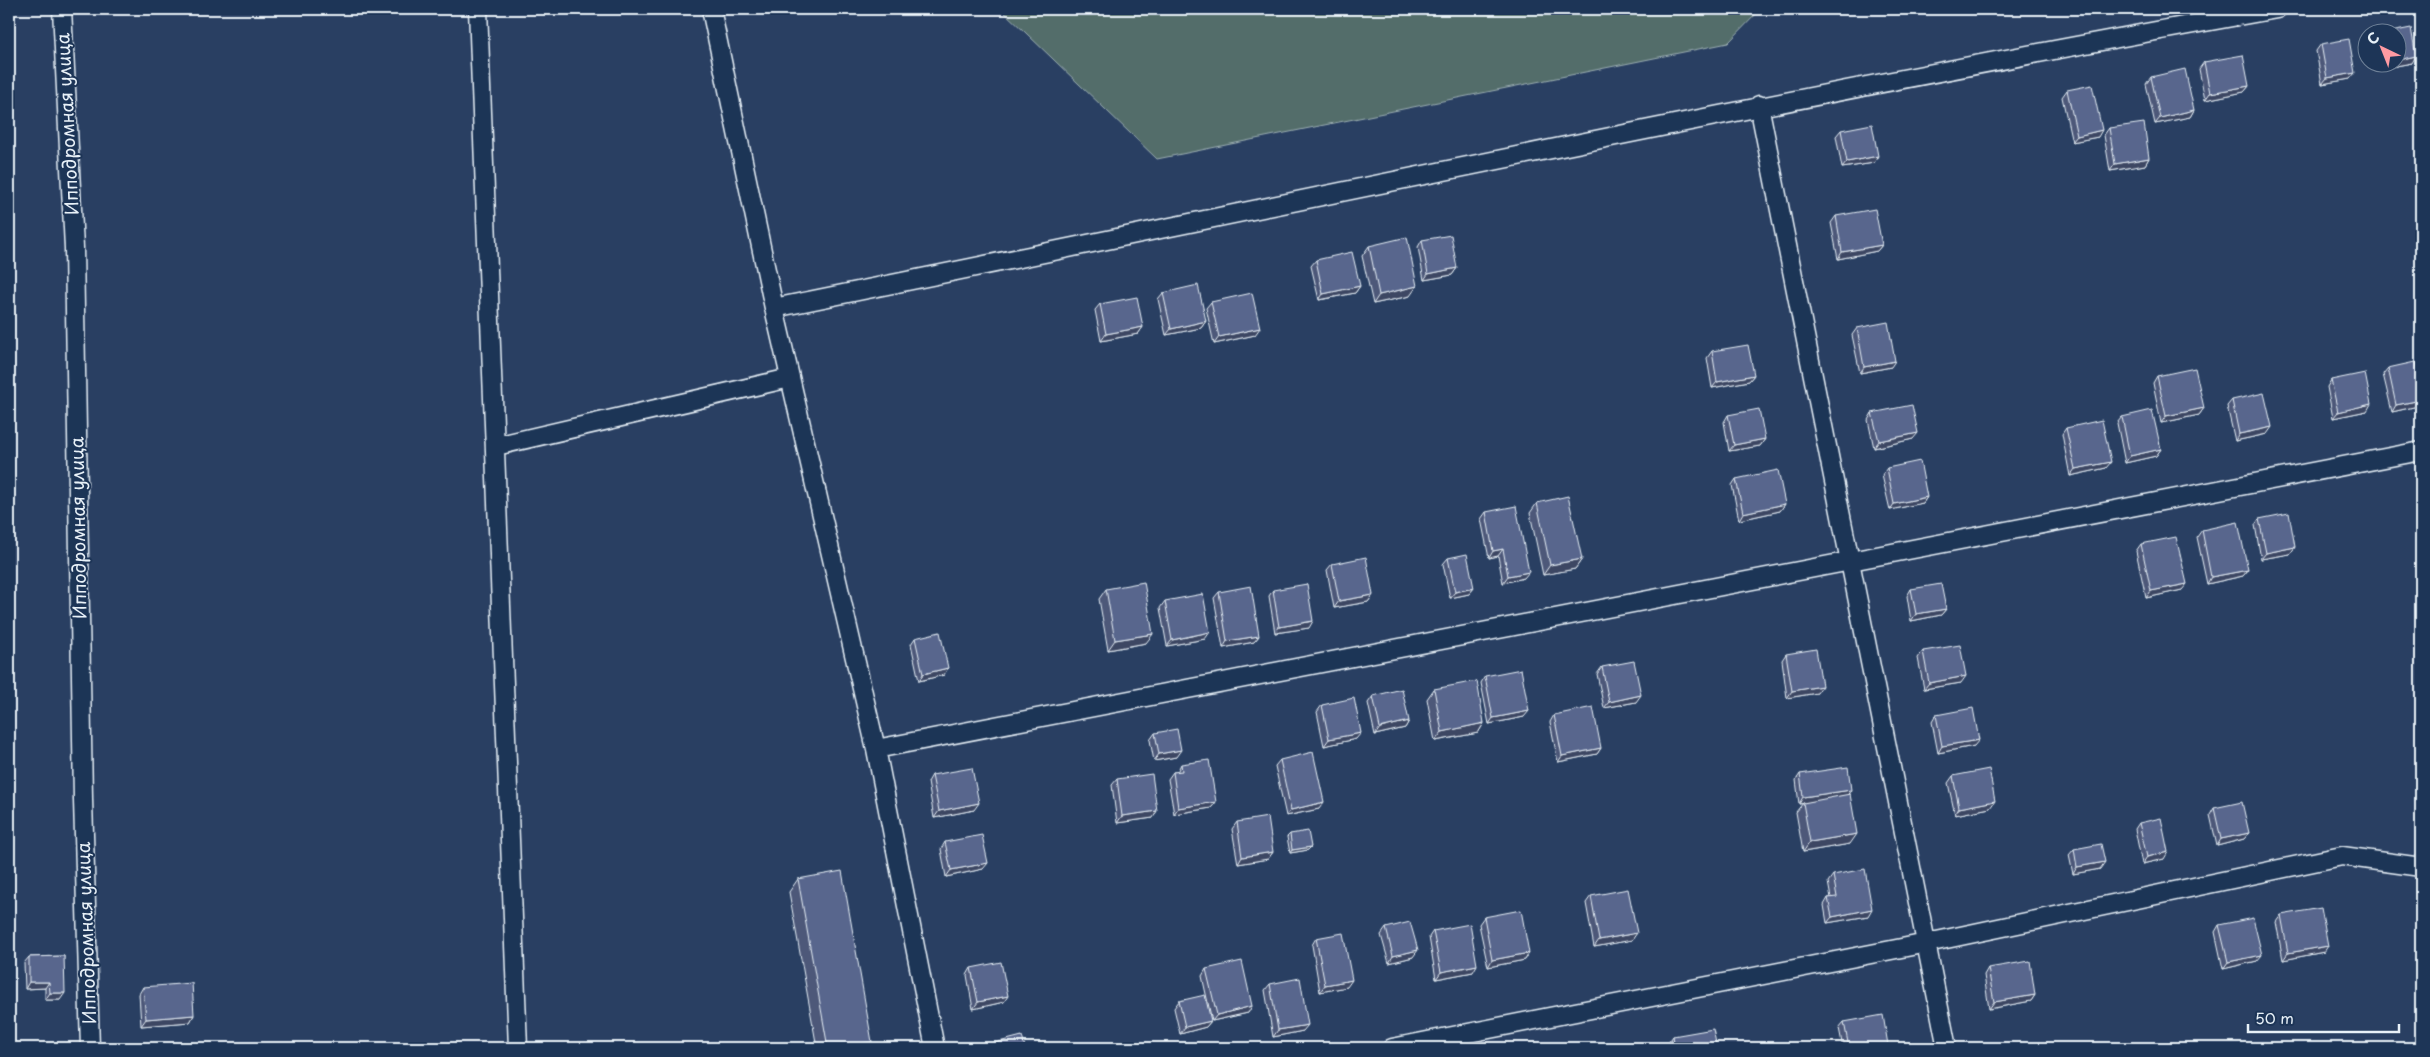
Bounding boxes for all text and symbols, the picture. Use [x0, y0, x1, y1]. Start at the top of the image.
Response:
north arrow [2358, 22, 2408, 72]
text: С [2362, 27, 2384, 49]
street label: Ипподромная улица [48, 32, 85, 216]
street label: Ипподромная улица [62, 436, 93, 619]
street label: Ипподромная улица [69, 841, 102, 1025]
scale bar [2248, 1002, 2399, 1034]
text: 50 m [2255, 1006, 2294, 1029]

